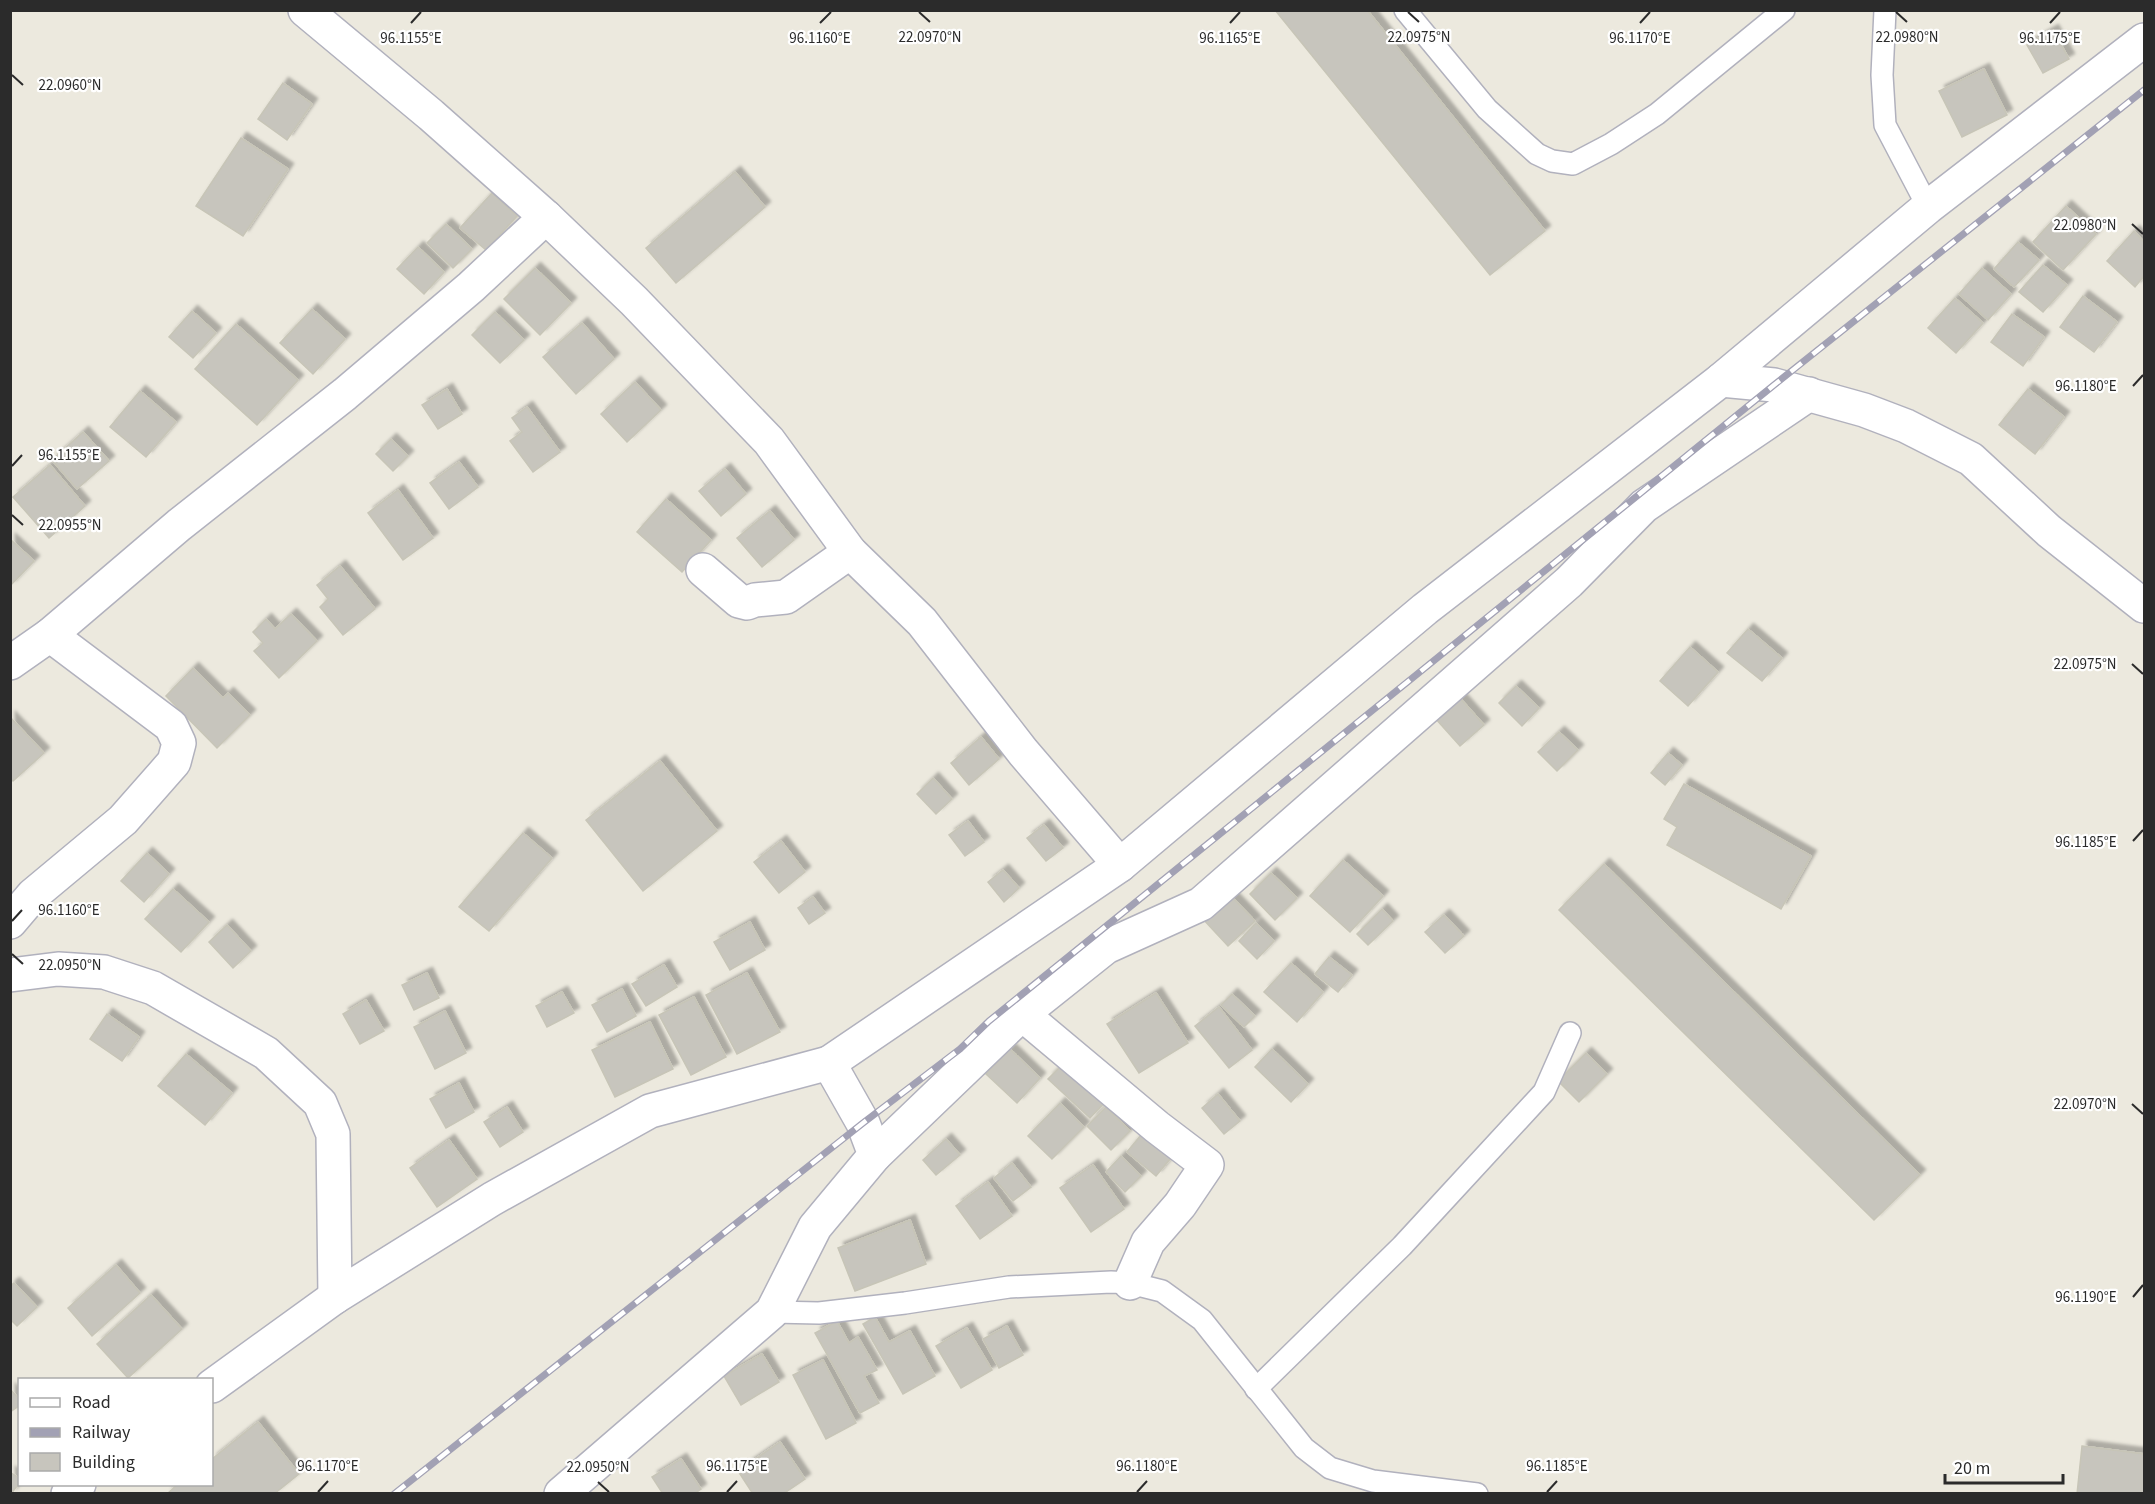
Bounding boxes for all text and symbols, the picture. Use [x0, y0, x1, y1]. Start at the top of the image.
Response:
text: 22.0970°N [898, 27, 962, 48]
text: 22.0975°N [1387, 27, 1451, 48]
text: 22.0980°N [1875, 27, 1939, 48]
text: 96.1155°E [380, 28, 442, 49]
text: 96.1160°E [789, 28, 851, 49]
text: 96.1165°E [1199, 28, 1261, 49]
text: 96.1170°E [1609, 28, 1671, 49]
text: 96.1175°E [2019, 28, 2081, 49]
text: 22.0960°N [38, 75, 102, 96]
text: 22.0980°N [2053, 215, 2117, 236]
text: 96.1180°E [2055, 376, 2117, 397]
text: 96.1155°E [38, 445, 100, 466]
text: 22.0955°N [38, 515, 102, 536]
text: 22.0975°N [2053, 654, 2117, 675]
text: 96.1185°E [2055, 832, 2117, 853]
text: 96.1160°E [38, 900, 100, 921]
text: 22.0950°N [38, 955, 102, 976]
text: 22.0970°N [2053, 1094, 2117, 1115]
text: 96.1190°E [2055, 1287, 2117, 1308]
legend [18, 1378, 213, 1486]
text: Road [72, 1390, 111, 1415]
text: Railway [72, 1420, 131, 1445]
scale bar [1945, 1447, 2064, 1485]
text: Building [72, 1450, 135, 1475]
text: 96.1170°E [297, 1456, 359, 1477]
text: 96.1175°E [706, 1456, 768, 1477]
text: 96.1180°E [1116, 1456, 1178, 1477]
text: 96.1185°E [1526, 1456, 1588, 1477]
text: 20 m [1954, 1456, 1990, 1481]
text: 22.0950°N [566, 1457, 630, 1478]

